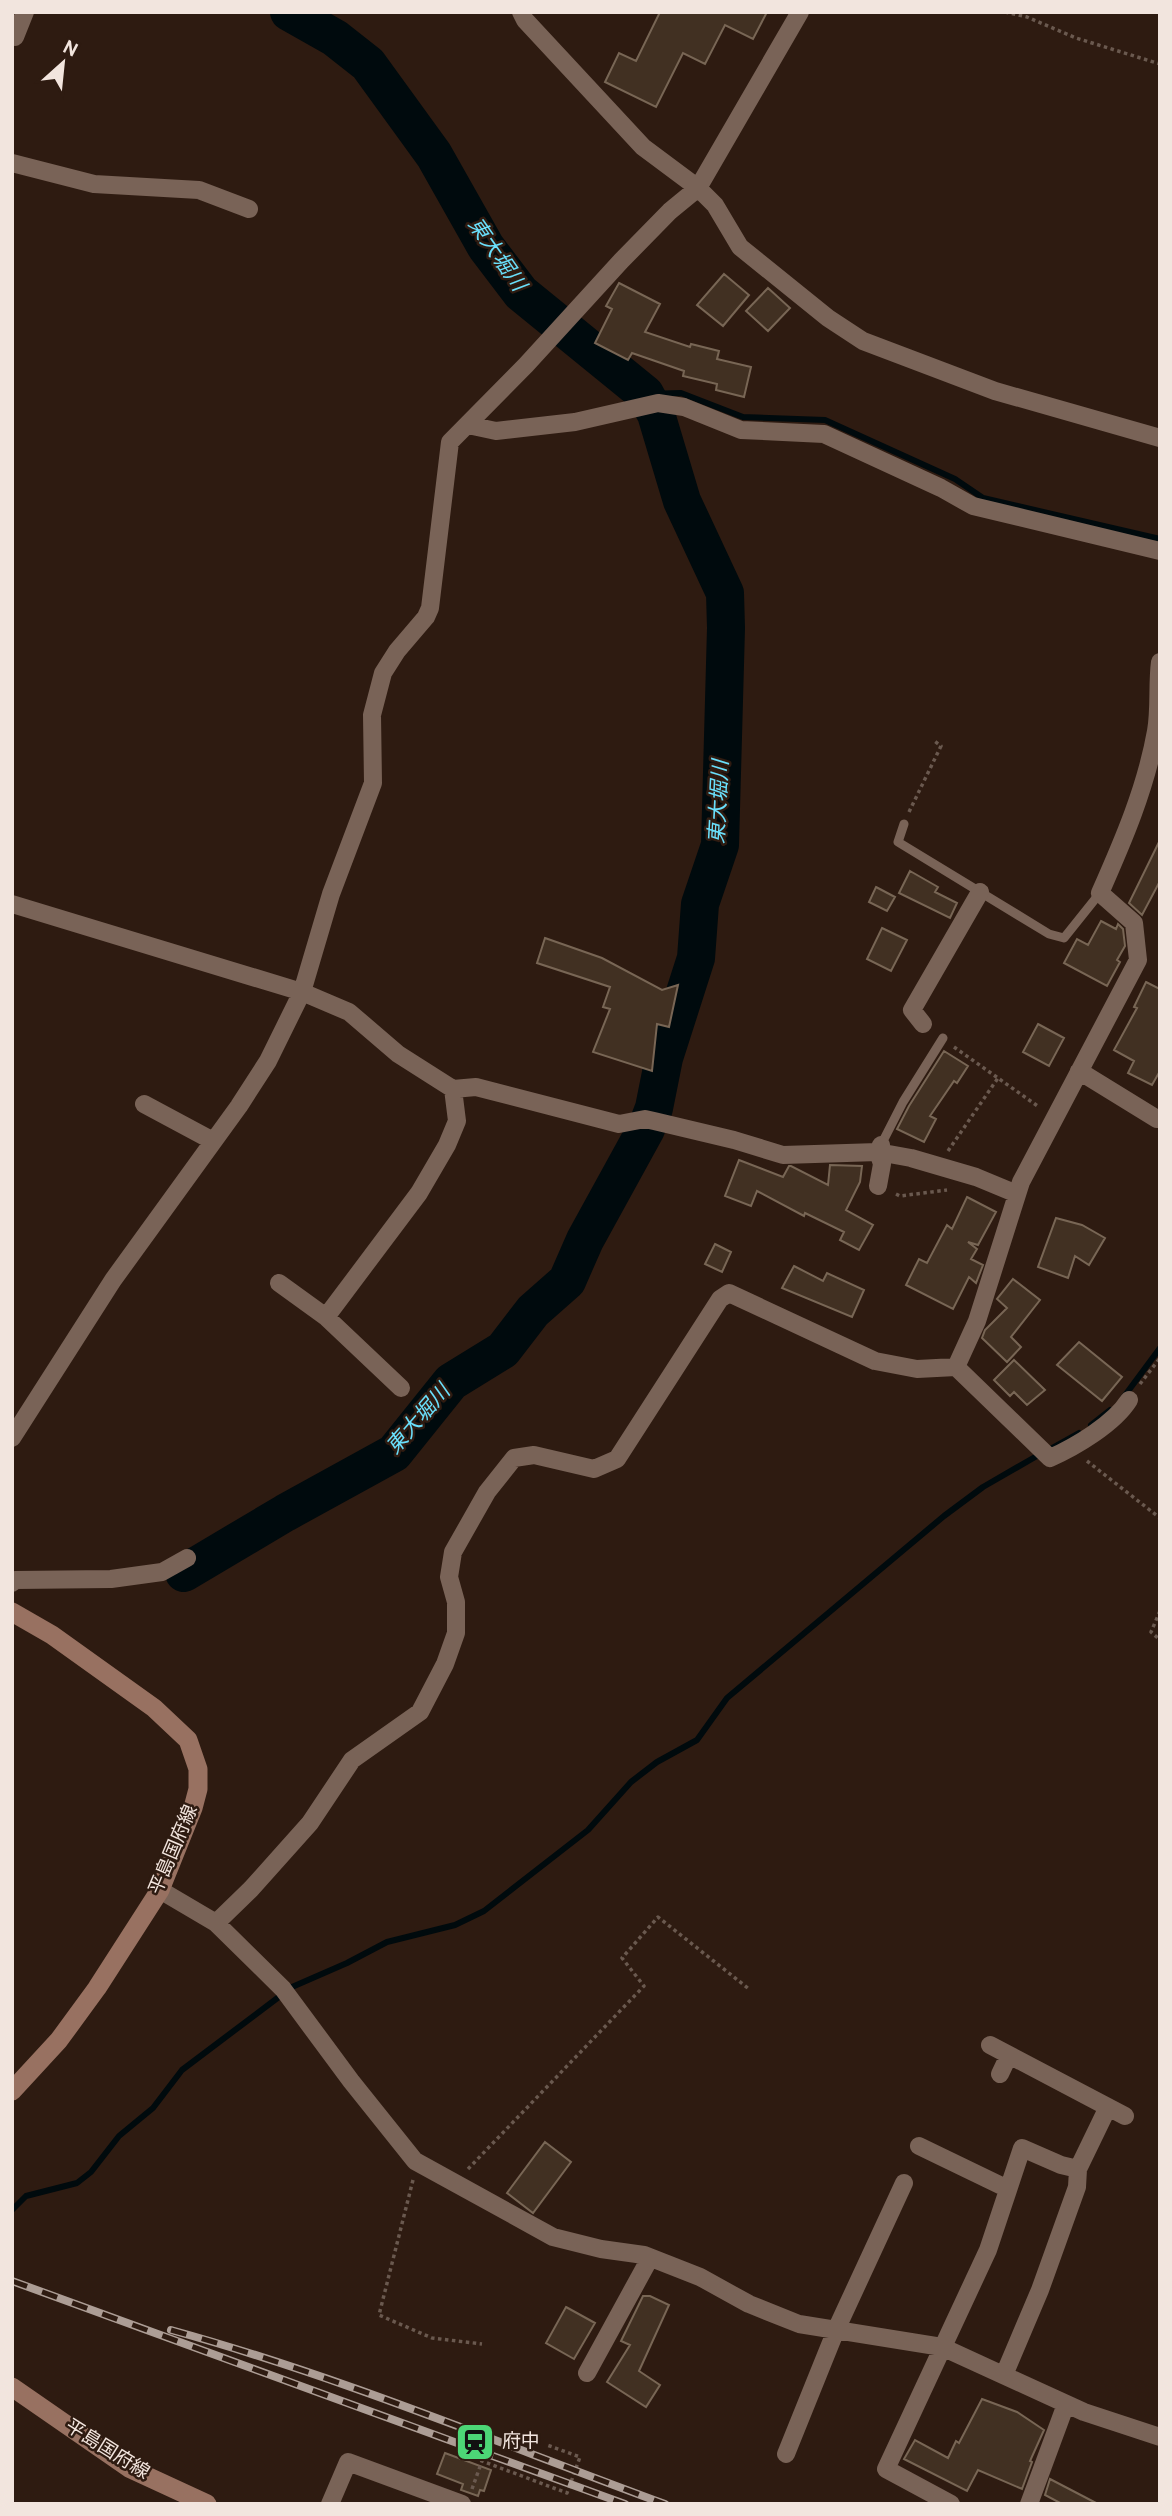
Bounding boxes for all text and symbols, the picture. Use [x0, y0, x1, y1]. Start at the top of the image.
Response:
north arrow [28, 28, 98, 98]
text: N [58, 36, 81, 63]
water label: 東大堀川 [461, 213, 532, 299]
water label: 東大堀川 [704, 757, 736, 845]
water label: 東大堀川 [381, 1378, 458, 1461]
street label: 平島国府線 [144, 1802, 204, 1898]
street label: 平島国府線 [60, 2415, 154, 2485]
station icon: 府中 [454, 2421, 496, 2463]
place label: 府中 [502, 2430, 540, 2454]

